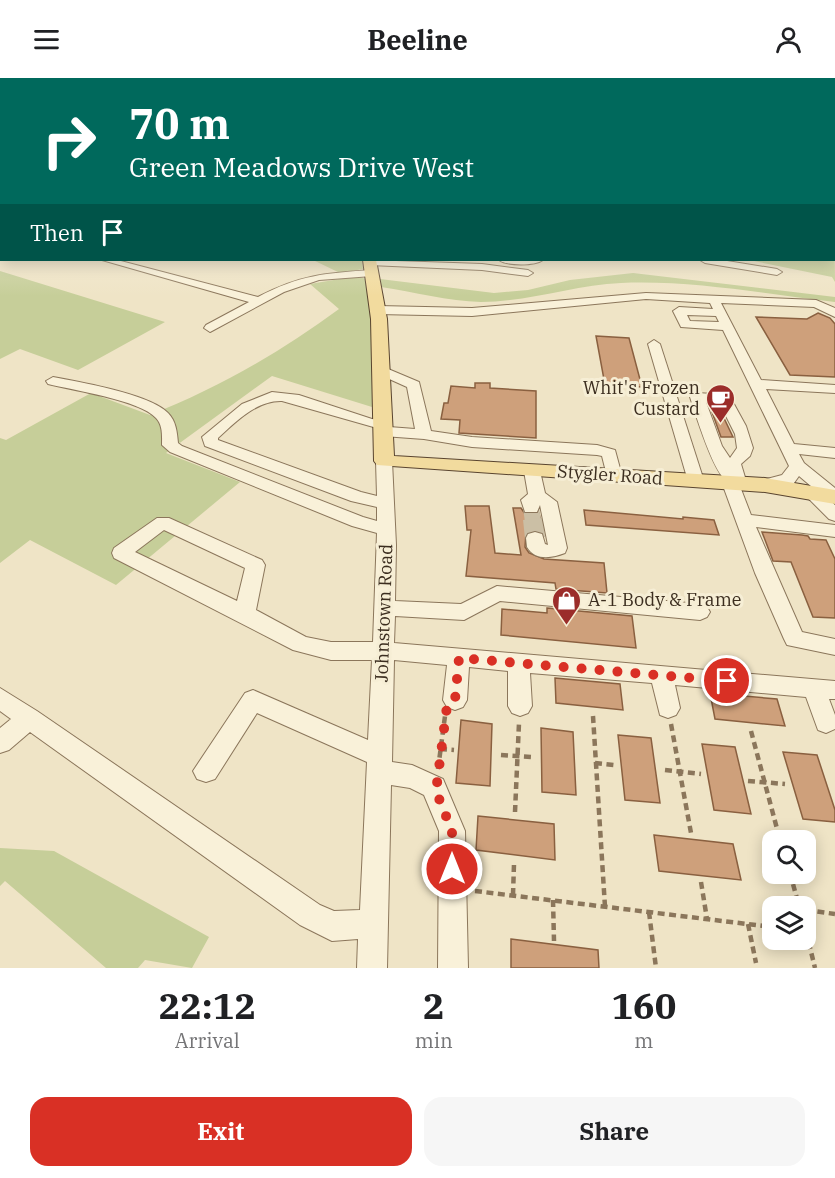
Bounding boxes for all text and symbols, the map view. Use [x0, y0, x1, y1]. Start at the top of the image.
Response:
text: Beeline [367, 22, 468, 57]
icon: menu [30, 23, 63, 56]
icon: person [772, 23, 805, 56]
text: 70 m [129, 96, 230, 151]
icon: right [30, 102, 108, 180]
text: Green Meadows Drive West [129, 149, 474, 184]
icon: arrive [96, 216, 129, 249]
text: Then [30, 218, 84, 247]
place label: Whit's Frozen Custard [583, 376, 700, 420]
cafe icon: Whit's Frozen Custard [705, 382, 737, 424]
street label: Stygler Road [556, 459, 664, 490]
street label: Johnstown Road [370, 543, 397, 683]
shop icon: A-1 Body & Frame [551, 584, 583, 626]
place label: A-1 Body & Frame [588, 588, 741, 611]
pin [701, 655, 752, 706]
icon: arrive [710, 664, 743, 697]
map controls [762, 830, 816, 950]
button: search [762, 830, 816, 884]
position arrow [420, 837, 484, 901]
button: layers [762, 896, 816, 950]
text: 22:12 [159, 982, 256, 1029]
text: 2 [423, 982, 445, 1029]
text: 160 [611, 982, 676, 1029]
text: Arrival [175, 1027, 240, 1054]
text: min [415, 1027, 453, 1054]
text: m [634, 1027, 653, 1054]
button: Exit [30, 1097, 412, 1166]
button: Share [424, 1097, 805, 1166]

